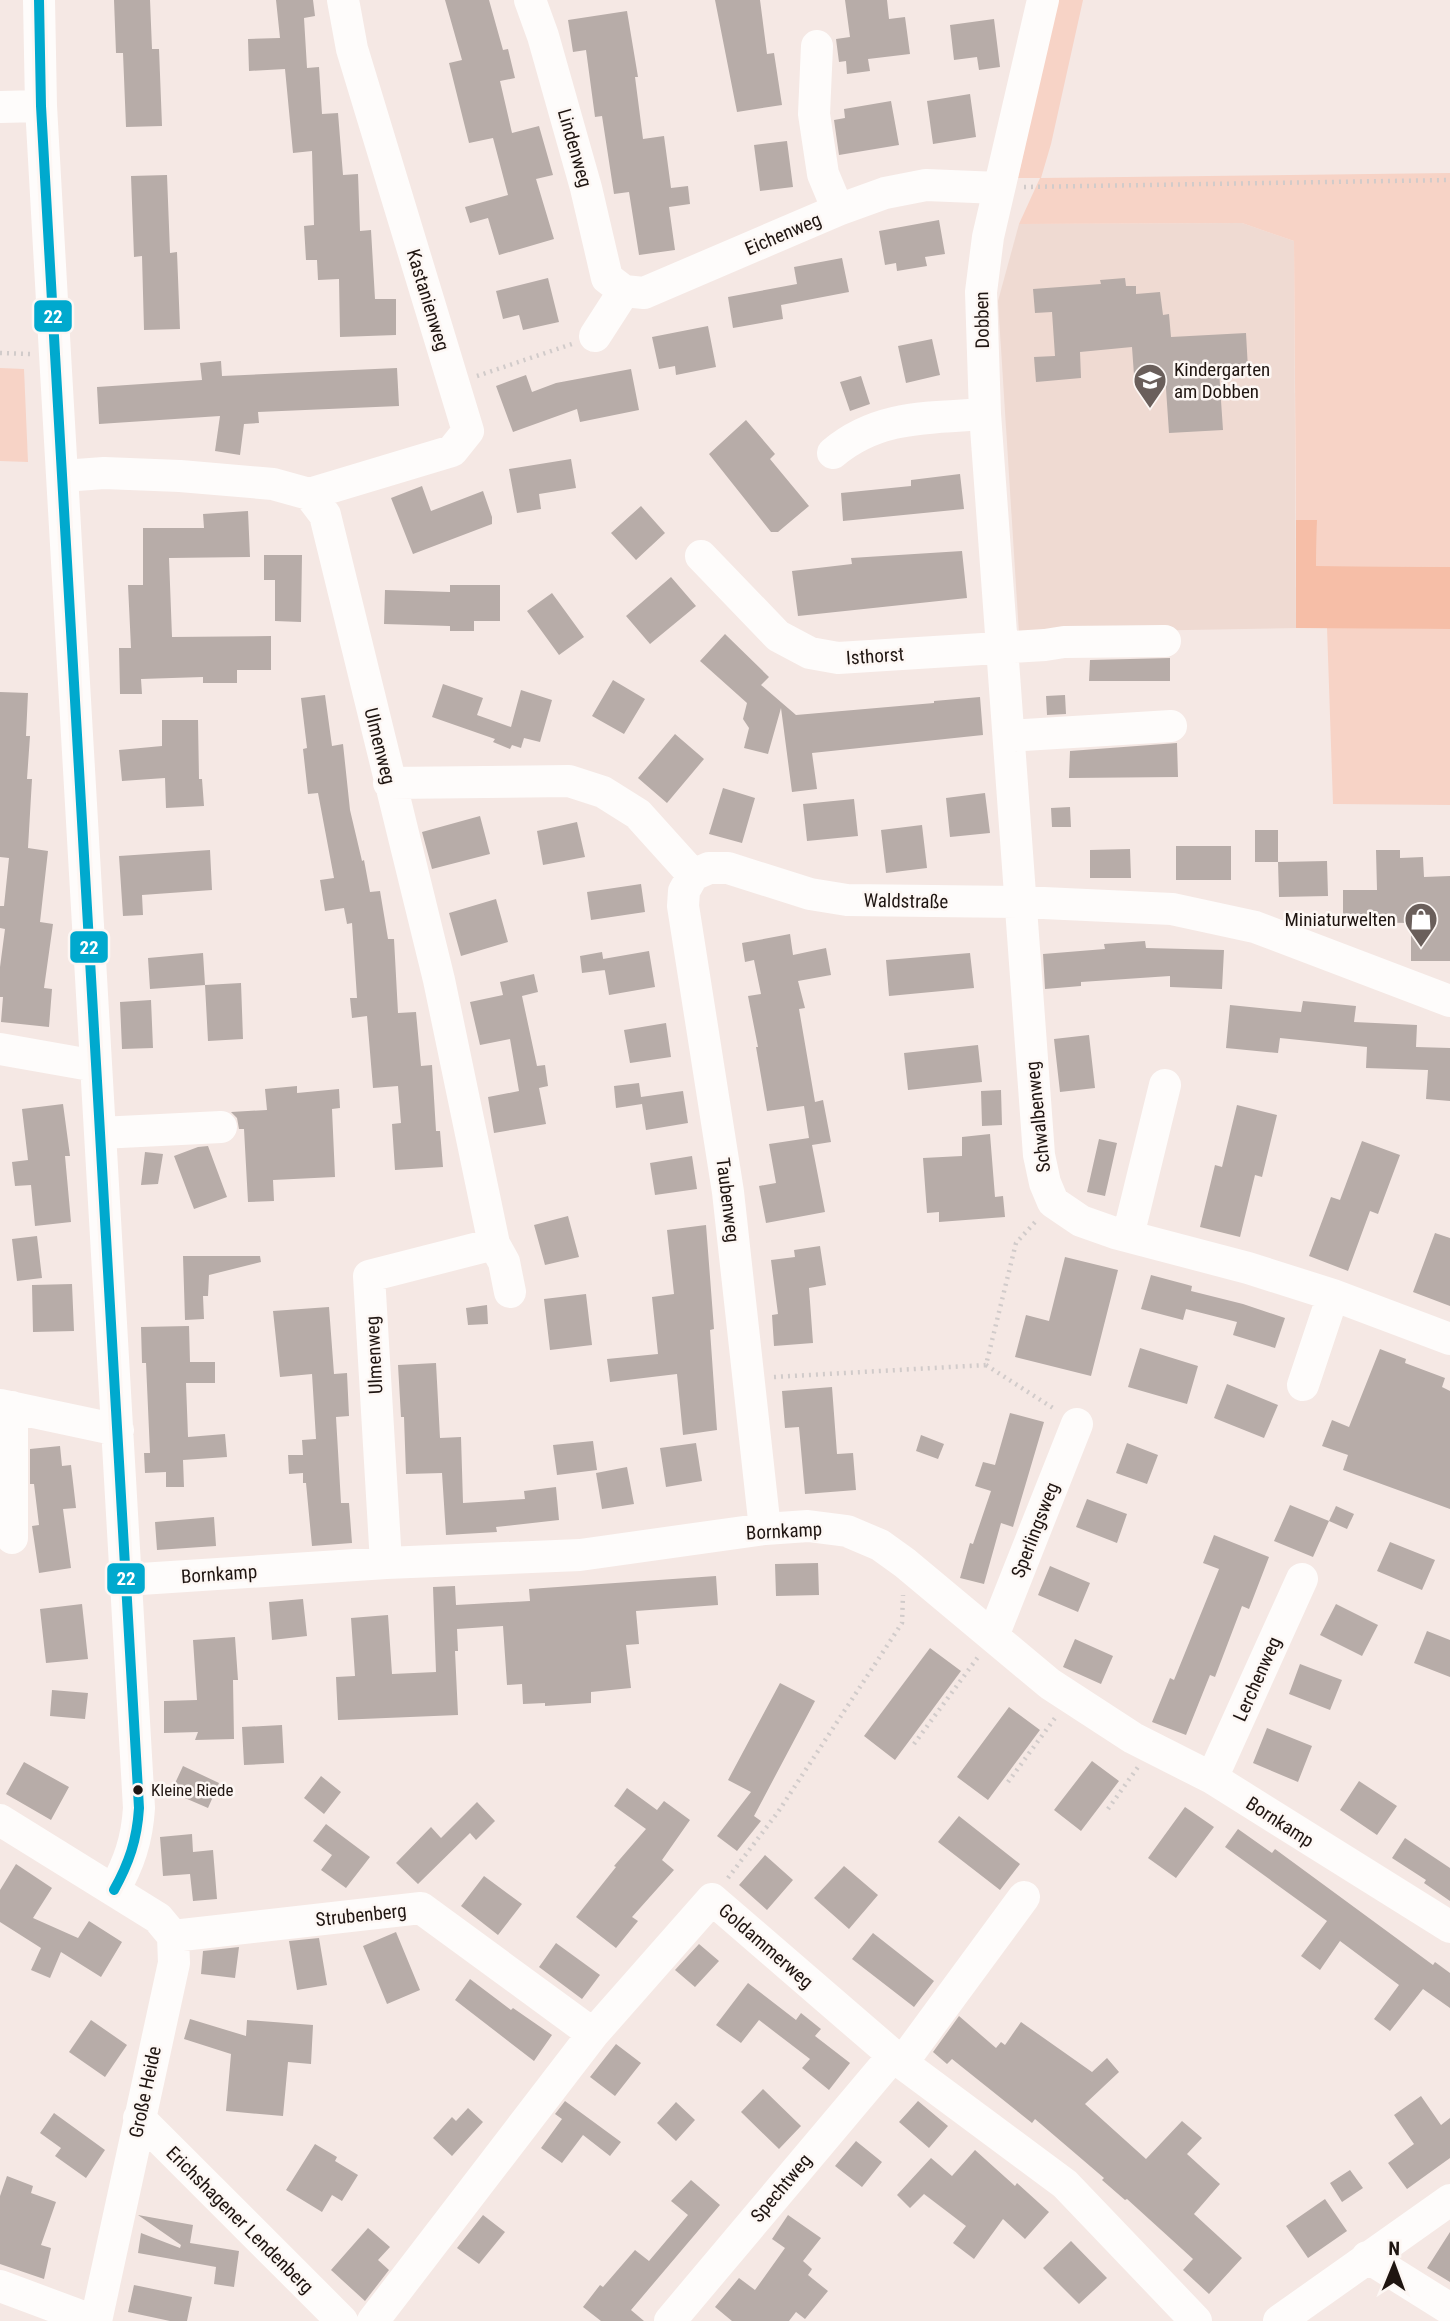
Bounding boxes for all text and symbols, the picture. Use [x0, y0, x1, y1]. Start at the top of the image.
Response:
street label: Lindenweg [553, 106, 597, 190]
street label: Eichenweg [741, 208, 825, 260]
street label: Kastanienweg [402, 246, 454, 354]
street label: Dobben [970, 291, 994, 349]
line badge: 22 [33, 299, 73, 333]
text: 22 [43, 305, 63, 328]
place label: Kindergarten am Dobben [1174, 358, 1270, 403]
school or university icon: Kindergarten am Dobben [1131, 361, 1169, 410]
street label: Isthorst [845, 643, 905, 669]
street label: Ulmenweg [359, 705, 401, 787]
street label: Waldstraße [863, 889, 949, 913]
shop icon: Miniaturwelten [1402, 900, 1440, 949]
place label: Miniaturwelten [1285, 908, 1396, 931]
line badge: 22 [69, 930, 109, 964]
text: 22 [79, 936, 99, 959]
street label: Schwalbenweg [1021, 1060, 1055, 1174]
street label: Taubenweg [711, 1156, 745, 1244]
street label: Ulmenweg [360, 1315, 388, 1395]
street label: Sperlingsweg [1006, 1479, 1064, 1581]
street label: Bornkamp [745, 1518, 823, 1544]
street label: Bornkamp [180, 1560, 258, 1588]
line badge: 22 [106, 1562, 146, 1595]
text: 22 [116, 1567, 136, 1590]
street label: Lerchenweg [1228, 1633, 1286, 1725]
place label: Kleine Riede [151, 1780, 233, 1800]
marker: Kleine Riede [131, 1783, 145, 1797]
street label: Bornkamp [1242, 1792, 1318, 1852]
street label: Strubenberg [314, 1899, 408, 1931]
street label: Goldammerweg [714, 1899, 818, 1993]
street label: Große Heide [124, 2044, 166, 2140]
street label: Erichshagener Lendenberg [162, 2142, 318, 2298]
street label: Spechtweg [746, 2149, 816, 2227]
north arrow [1359, 2230, 1429, 2300]
text: N [1388, 2237, 1400, 2260]

